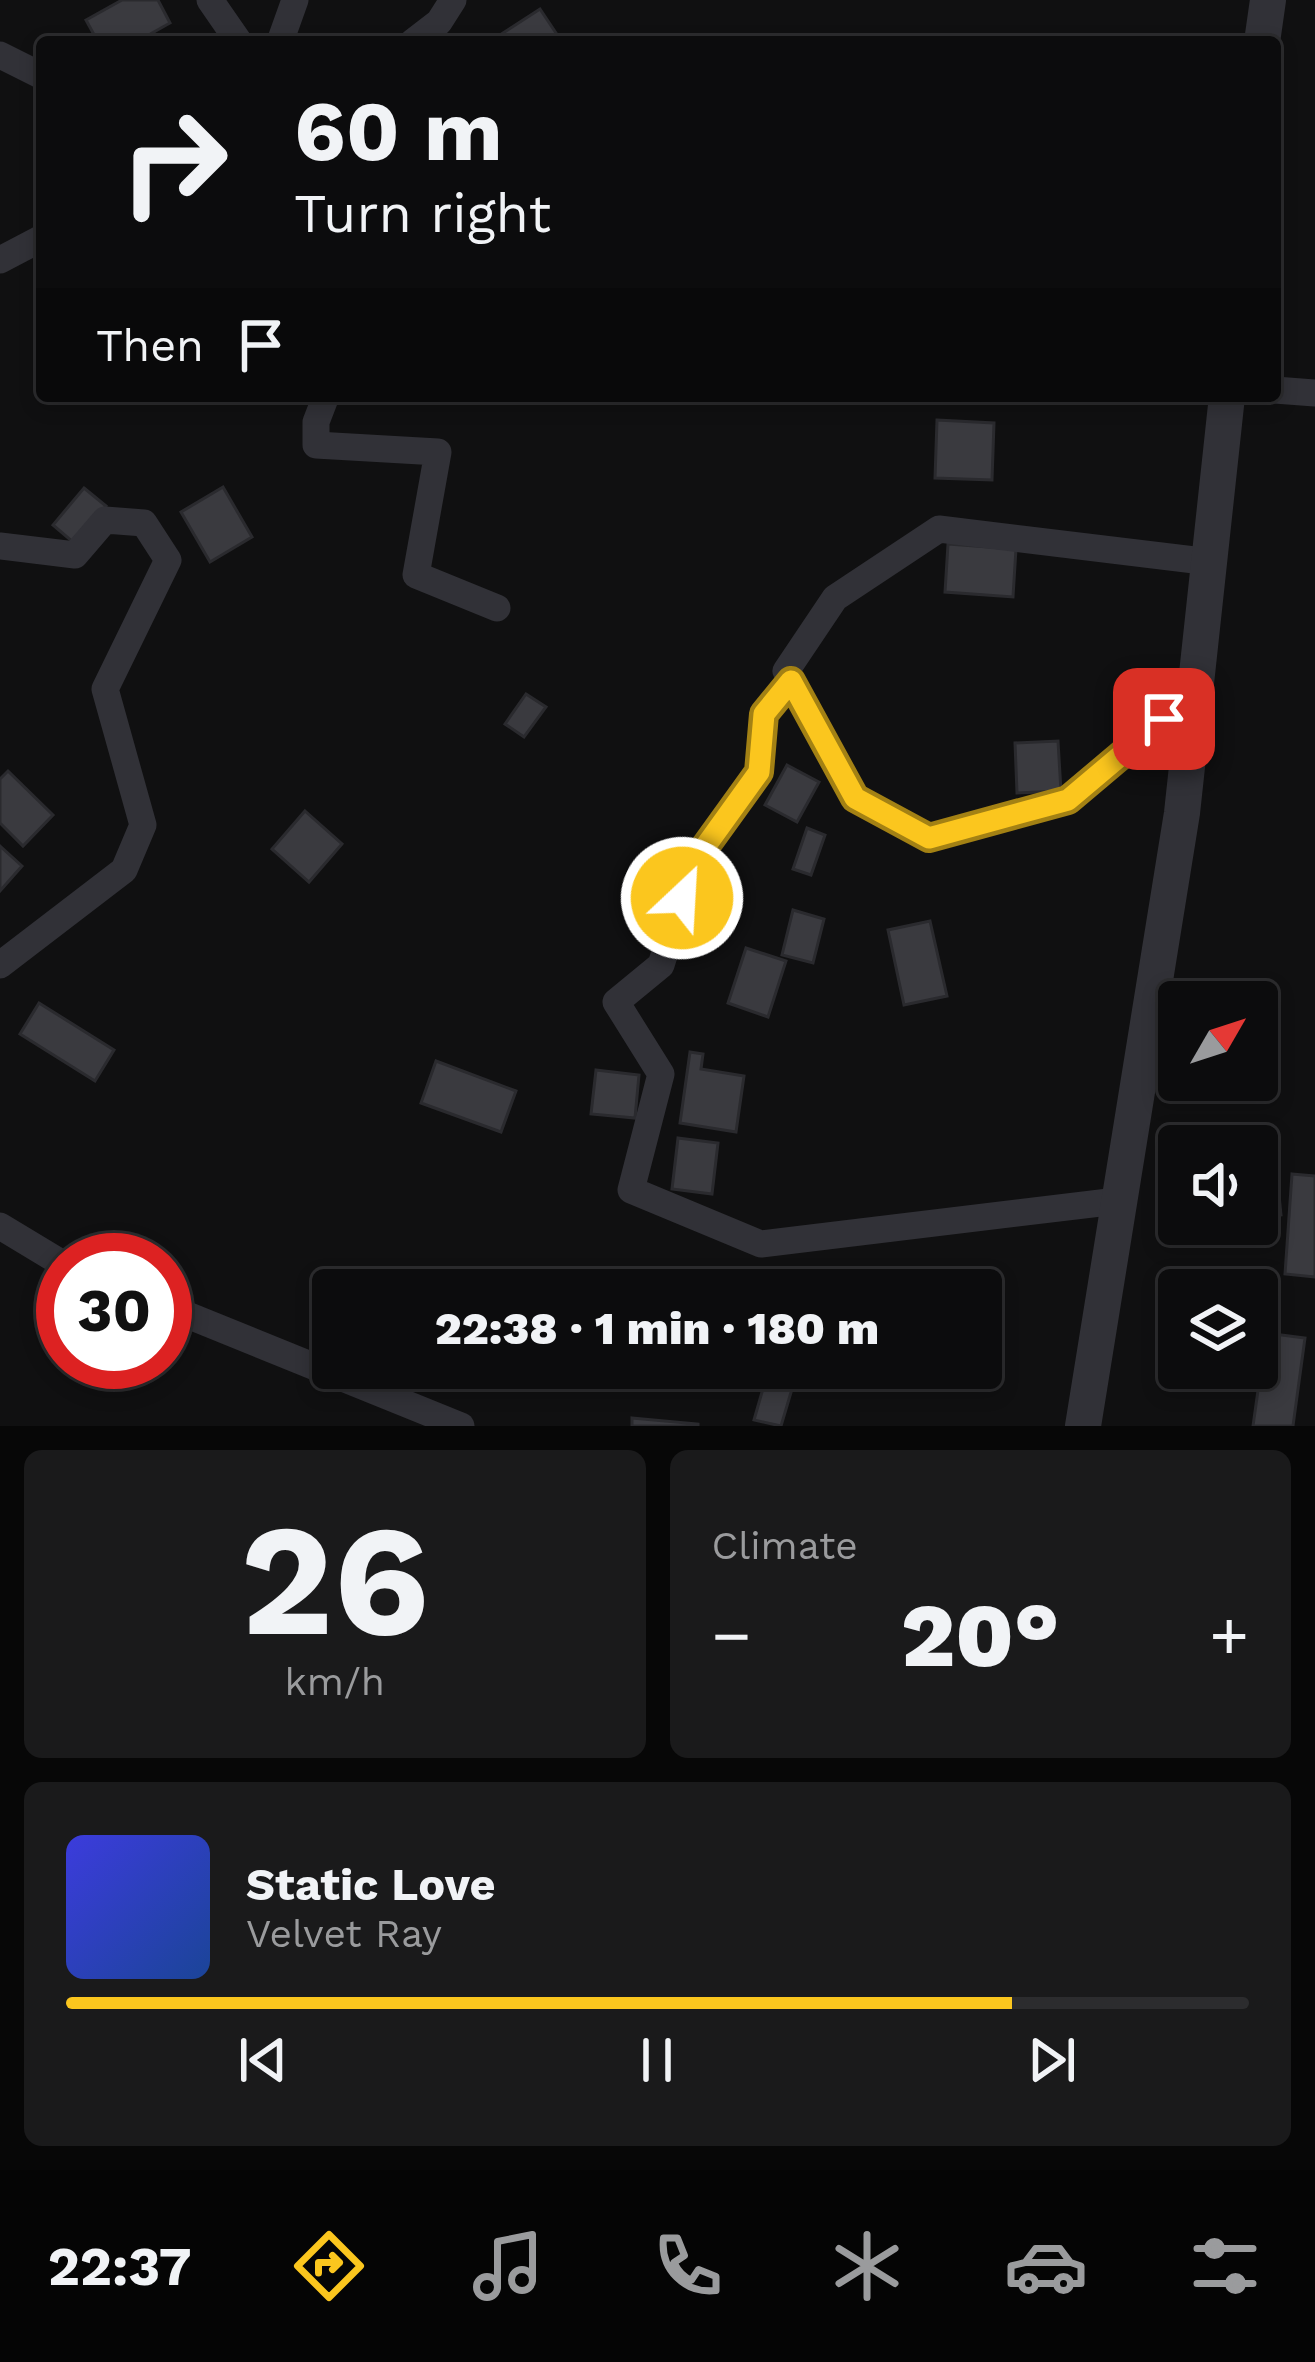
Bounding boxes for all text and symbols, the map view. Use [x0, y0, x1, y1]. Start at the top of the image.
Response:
text: 60 m [294, 82, 503, 180]
icon: right [96, 84, 252, 240]
text: Turn right [294, 182, 551, 245]
icon: arrive [228, 312, 294, 378]
text: Then [96, 319, 204, 372]
pin [1113, 668, 1215, 770]
icon: arrive [1131, 686, 1197, 752]
position arrow [619, 835, 745, 961]
north arrow [1158, 981, 1278, 1101]
map controls [1158, 981, 1278, 1389]
button: sound [1158, 1125, 1278, 1245]
speed limit sign: 30 [36, 1233, 192, 1389]
button: layers [1158, 1269, 1278, 1389]
text: 22:38 · 1 min · 180 m [435, 1302, 879, 1355]
text: 26 [240, 1489, 429, 1672]
text: Climate [712, 1523, 858, 1568]
text: 20° [901, 1582, 1059, 1688]
text: − [712, 1597, 751, 1674]
text: + [1209, 1597, 1249, 1674]
text: km/h [285, 1659, 385, 1704]
text: Static Love [246, 1858, 496, 1911]
text: Velvet Ray [246, 1911, 442, 1956]
icon: previous [230, 2027, 296, 2093]
icon: pause [624, 2027, 690, 2093]
icon: next [1019, 2027, 1085, 2093]
icon: directions [287, 2224, 371, 2308]
icon: music [466, 2224, 550, 2308]
icon: phone [646, 2224, 730, 2308]
icon: climate [825, 2224, 909, 2308]
icon: car [1004, 2224, 1088, 2308]
icon: filters [1183, 2224, 1267, 2308]
text: 22:37 [48, 2235, 192, 2298]

